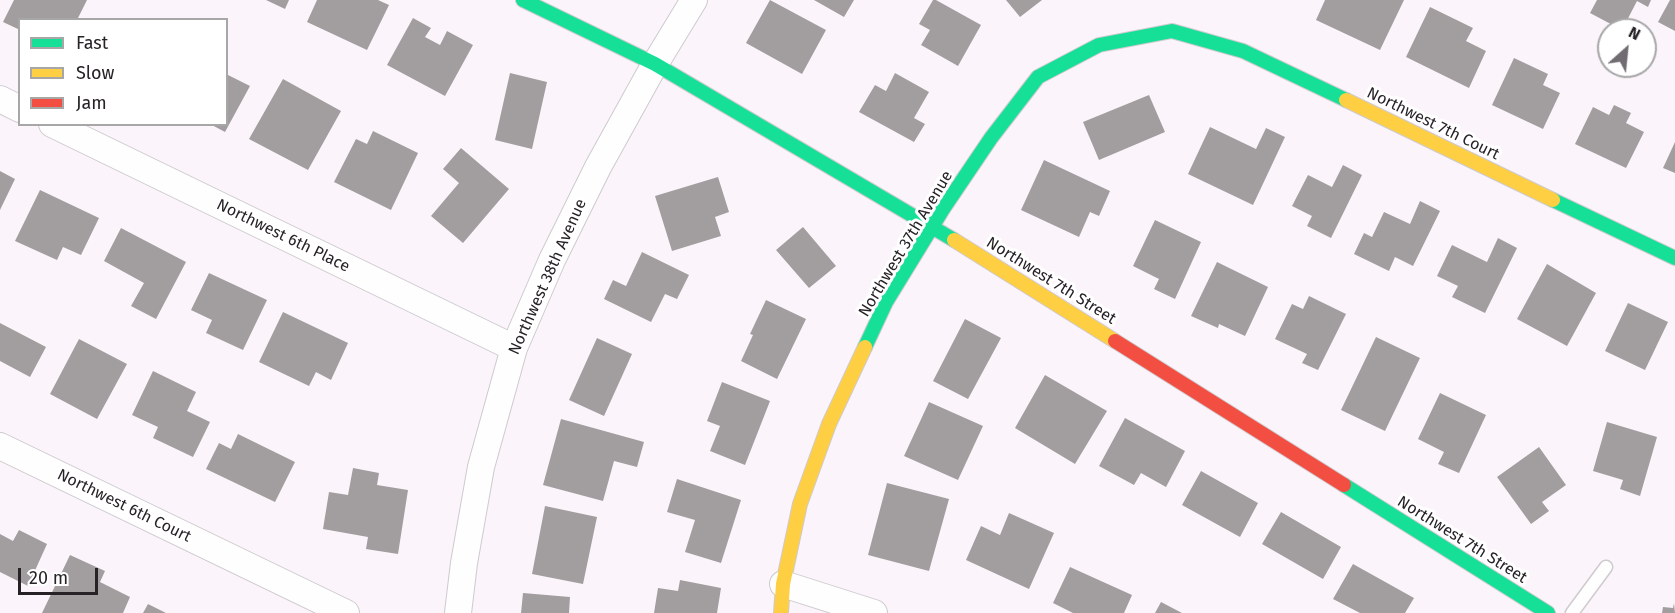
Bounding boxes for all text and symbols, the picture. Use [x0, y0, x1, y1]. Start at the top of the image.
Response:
legend [18, 18, 228, 126]
north arrow [1597, 18, 1657, 78]
text: N [1625, 22, 1644, 44]
text: Fast [76, 32, 108, 54]
text: Slow [76, 62, 114, 84]
street label: Northwest 7th Court [1364, 84, 1502, 164]
text: Jam [76, 92, 107, 114]
street label: Northwest 37th Avenue [855, 168, 957, 320]
street label: Northwest 6th Place [213, 195, 353, 277]
street label: Northwest 38th Avenue [505, 196, 591, 358]
street label: Northwest 7th Street [983, 233, 1119, 329]
street label: Northwest 6th Court [54, 465, 194, 547]
street label: Northwest 7th Street [1394, 492, 1530, 588]
scale bar [21, 556, 100, 594]
text: 20 m [29, 567, 68, 589]

